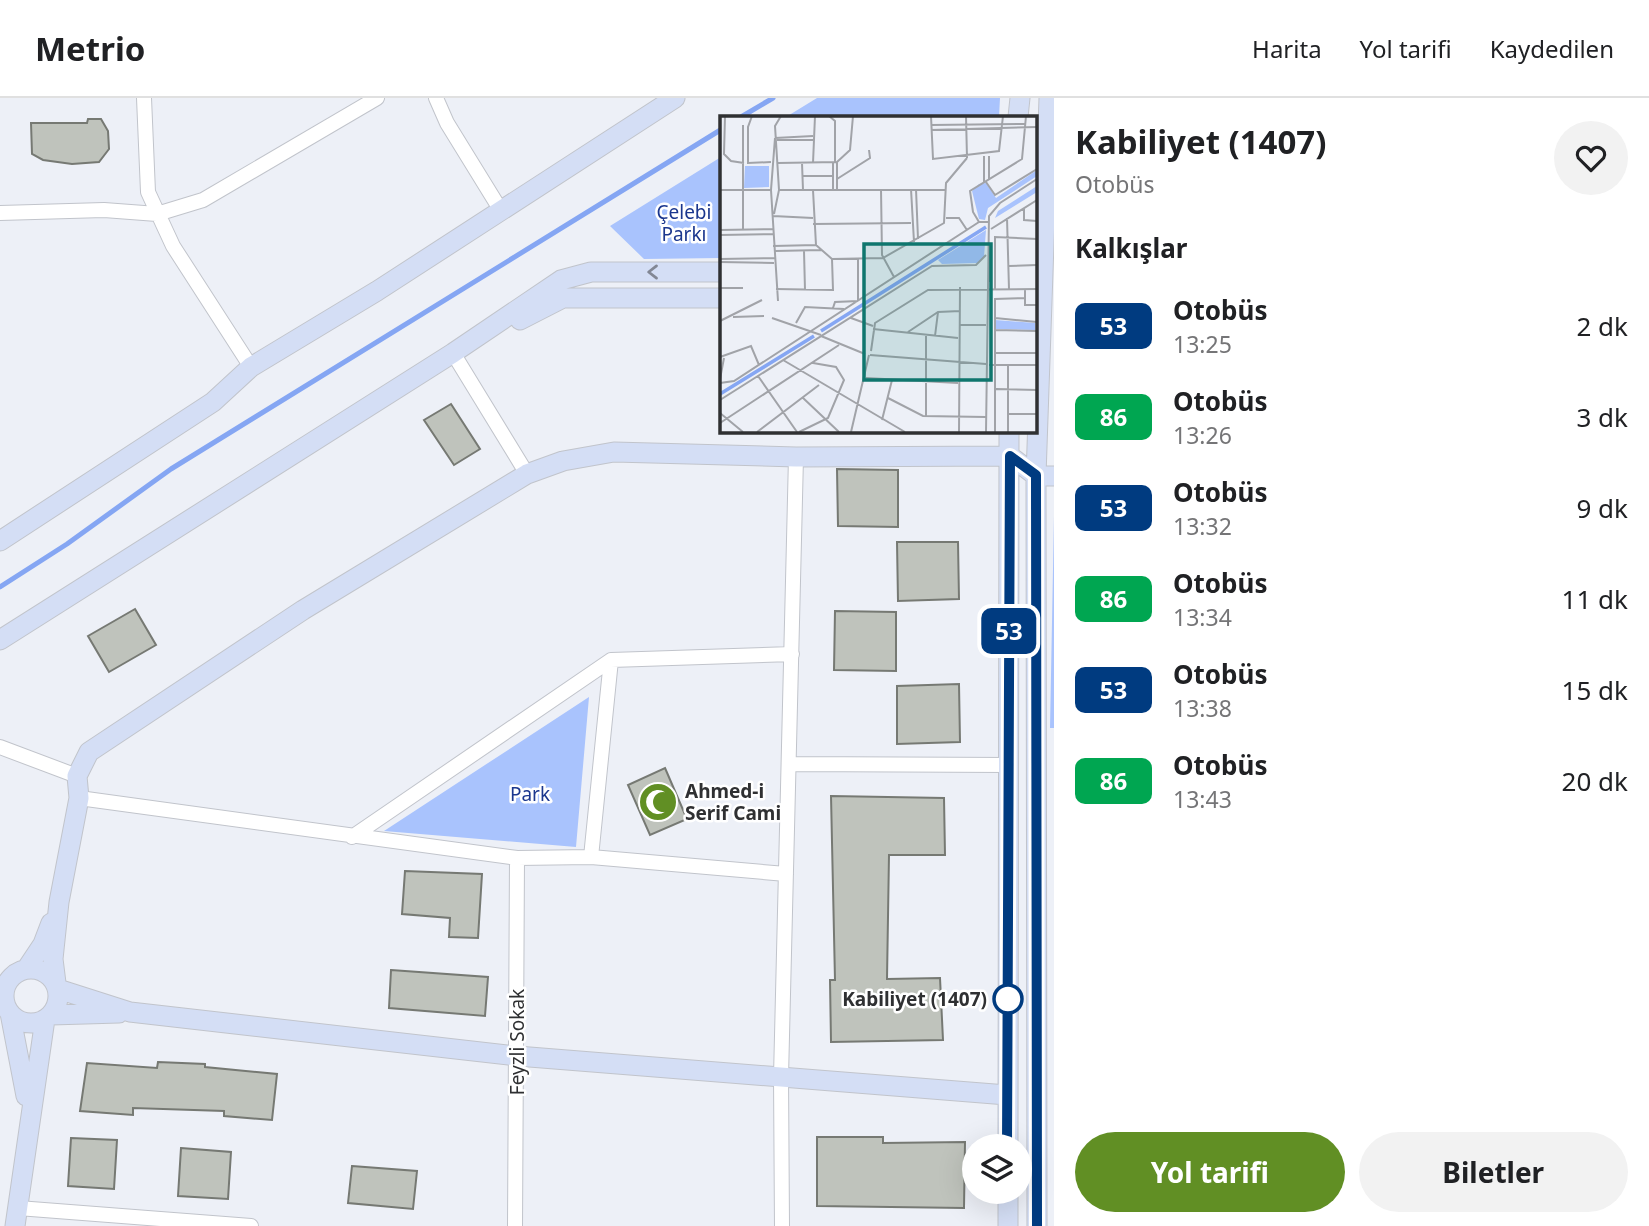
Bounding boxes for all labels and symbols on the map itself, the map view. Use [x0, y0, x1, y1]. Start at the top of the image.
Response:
inset map [720, 116, 1036, 432]
park label: Çelebi Parkı [657, 199, 711, 247]
one-way arrow [648, 264, 658, 280]
line badge: 53 [978, 608, 1040, 654]
place label: Ahmed-i Serif Cami [685, 778, 781, 826]
park label: Park [510, 781, 550, 807]
mosque icon: Ahmed-i Serif Cami [637, 781, 679, 823]
marker: Kabiliyet (1407) [993, 984, 1023, 1014]
place label: Kabiliyet (1407) [842, 986, 987, 1012]
street label: Feyzli Sokak [504, 989, 530, 1095]

